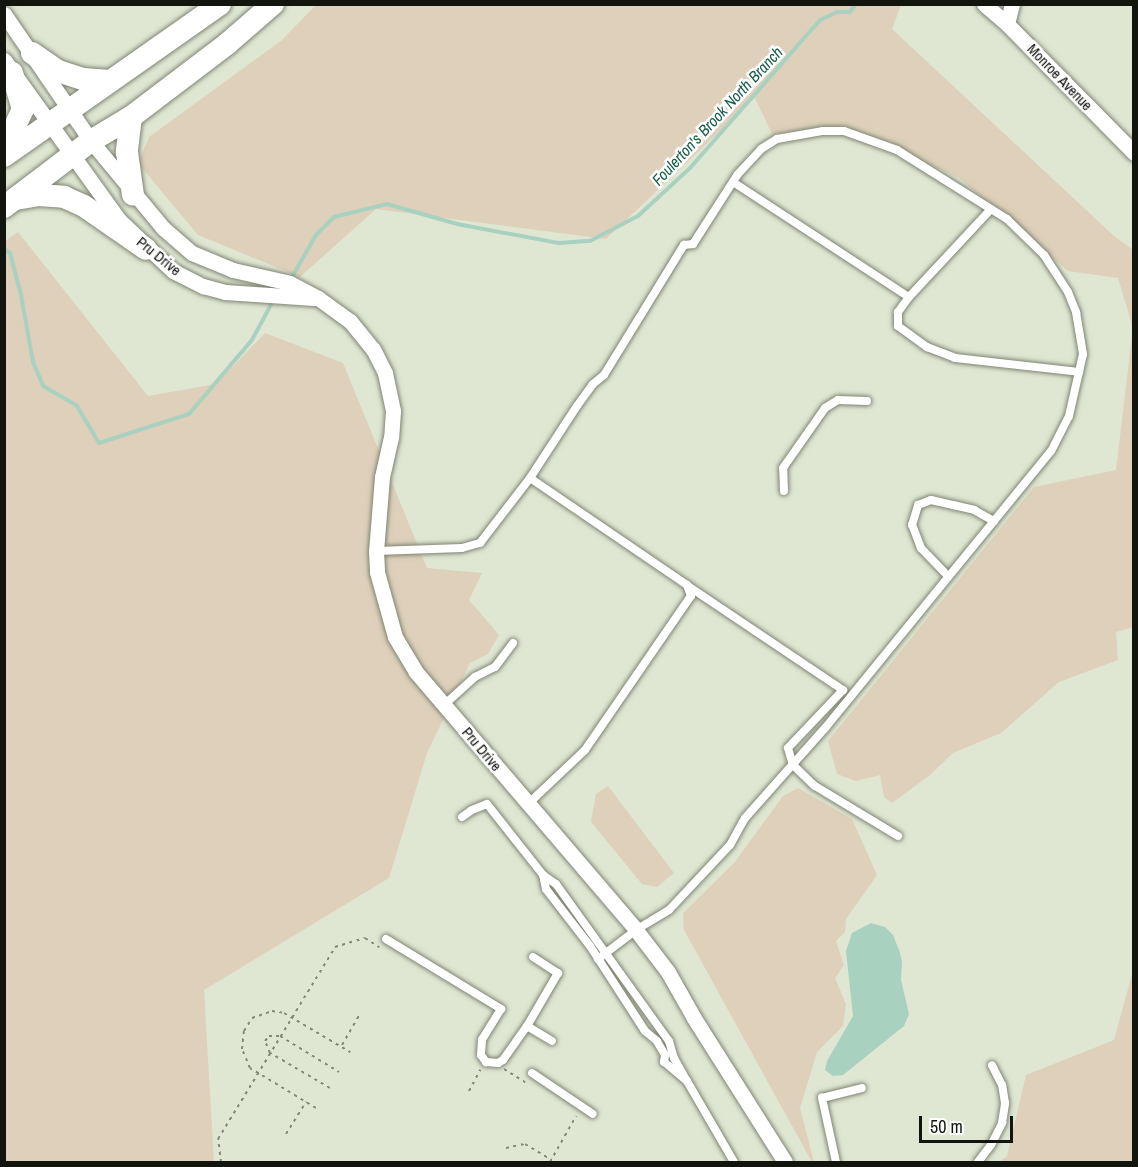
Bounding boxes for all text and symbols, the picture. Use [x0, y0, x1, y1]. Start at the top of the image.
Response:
street label: Monroe Avenue [1023, 40, 1097, 114]
water label: Foulerton's Brook North Branch [648, 43, 786, 189]
street label: Pru Drive [133, 233, 185, 279]
street label: Pru Drive [458, 723, 506, 775]
scale bar [922, 1104, 1016, 1142]
text: 50 m [930, 1114, 963, 1139]

